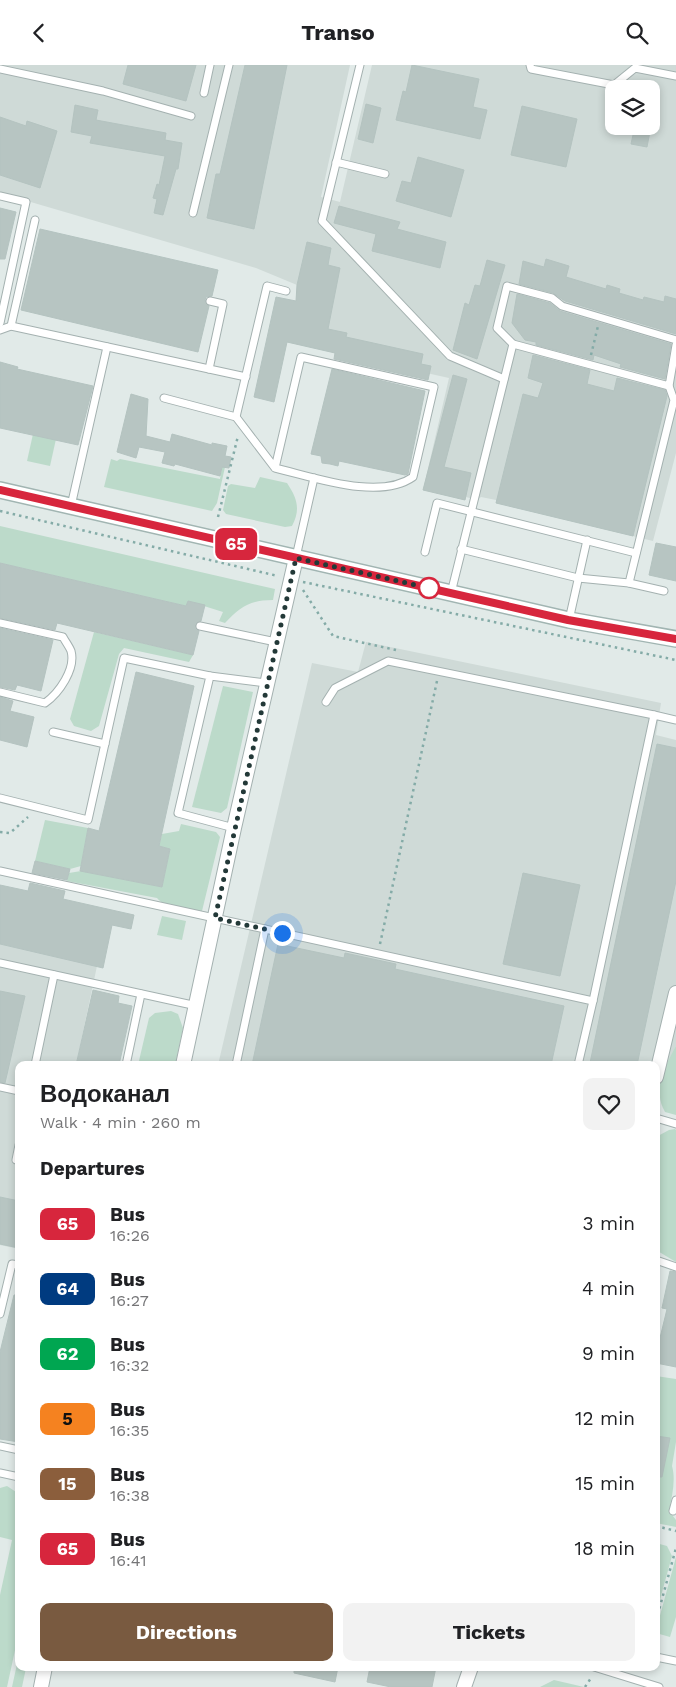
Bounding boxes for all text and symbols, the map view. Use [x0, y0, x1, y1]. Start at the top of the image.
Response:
icon: back [25, 19, 53, 47]
icon: search [623, 19, 651, 47]
text: Transo [301, 20, 375, 45]
map controls [605, 80, 660, 135]
button: layers [605, 80, 660, 135]
line badge: 65 [214, 528, 258, 560]
text: 65 [225, 533, 247, 554]
unlabelled marker [418, 577, 440, 599]
your location [270, 921, 295, 946]
button: heart [583, 1078, 635, 1130]
text: Водоканал [40, 1080, 170, 1108]
text: Walk · 4 min · 260 m [40, 1113, 201, 1132]
text: Departures [40, 1157, 145, 1180]
text: Bus [110, 1203, 145, 1226]
text: 3 min [583, 1212, 635, 1235]
text: 65 [57, 1213, 78, 1234]
text: 16:26 [110, 1226, 150, 1245]
text: Bus [110, 1268, 145, 1291]
text: 4 min [582, 1277, 635, 1300]
text: 64 [56, 1278, 79, 1299]
text: 16:27 [110, 1291, 149, 1310]
text: Bus [110, 1333, 145, 1356]
text: 9 min [582, 1342, 635, 1365]
text: 62 [57, 1343, 78, 1364]
text: 16:32 [110, 1356, 149, 1375]
text: Bus [110, 1398, 145, 1421]
text: 12 min [575, 1407, 635, 1430]
text: 5 [62, 1408, 73, 1429]
text: 16:35 [110, 1421, 149, 1440]
text: Bus [110, 1463, 145, 1486]
text: 15 min [575, 1472, 635, 1495]
text: 15 [58, 1473, 77, 1494]
text: 16:38 [110, 1486, 150, 1505]
text: Bus [110, 1528, 145, 1551]
text: 18 min [574, 1537, 635, 1560]
text: 65 [57, 1538, 78, 1559]
text: 16:41 [110, 1551, 146, 1570]
button: Directions [40, 1603, 333, 1661]
button: Tickets [343, 1603, 635, 1661]

